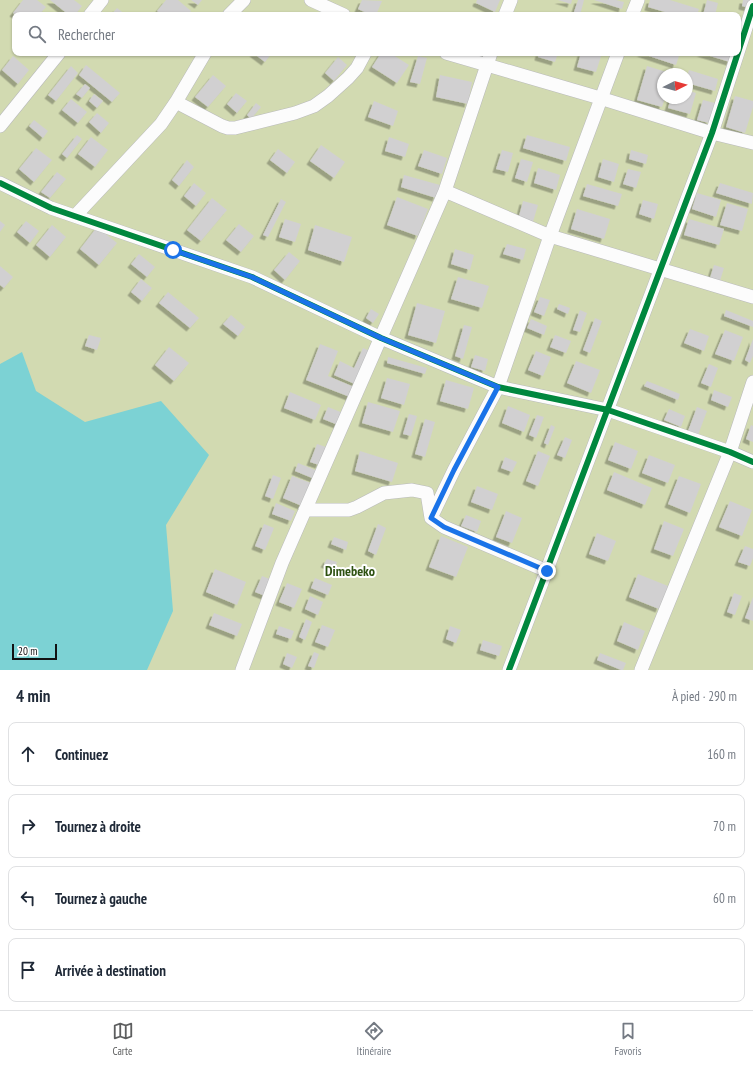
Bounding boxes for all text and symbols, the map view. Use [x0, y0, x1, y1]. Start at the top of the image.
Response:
search box [12, 12, 741, 56]
icon: search [26, 23, 48, 45]
text: Rechercher [58, 25, 115, 44]
north arrow [657, 68, 693, 104]
route start [164, 241, 182, 259]
district label: Dimebeko [325, 562, 375, 580]
route end [538, 562, 556, 580]
scale bar [12, 642, 57, 661]
text: 20 m [18, 644, 37, 658]
text: 4 min [16, 685, 50, 707]
text: À pied · 290 m [672, 688, 737, 705]
icon: ahead [17, 743, 39, 765]
text: Continuez [55, 745, 108, 764]
text: 160 m [707, 746, 736, 763]
icon: right [17, 815, 39, 837]
text: Tournez à droite [55, 817, 141, 836]
text: 70 m [713, 818, 736, 835]
icon: left [17, 887, 39, 909]
text: Tournez à gauche [55, 889, 147, 908]
text: 60 m [713, 890, 736, 907]
icon: arrive [17, 959, 39, 981]
text: Arrivée à destination [55, 961, 166, 980]
tab: Carte [112, 1020, 134, 1058]
tab: Itinéraire [357, 1020, 391, 1058]
tab: Favoris [614, 1020, 641, 1058]

